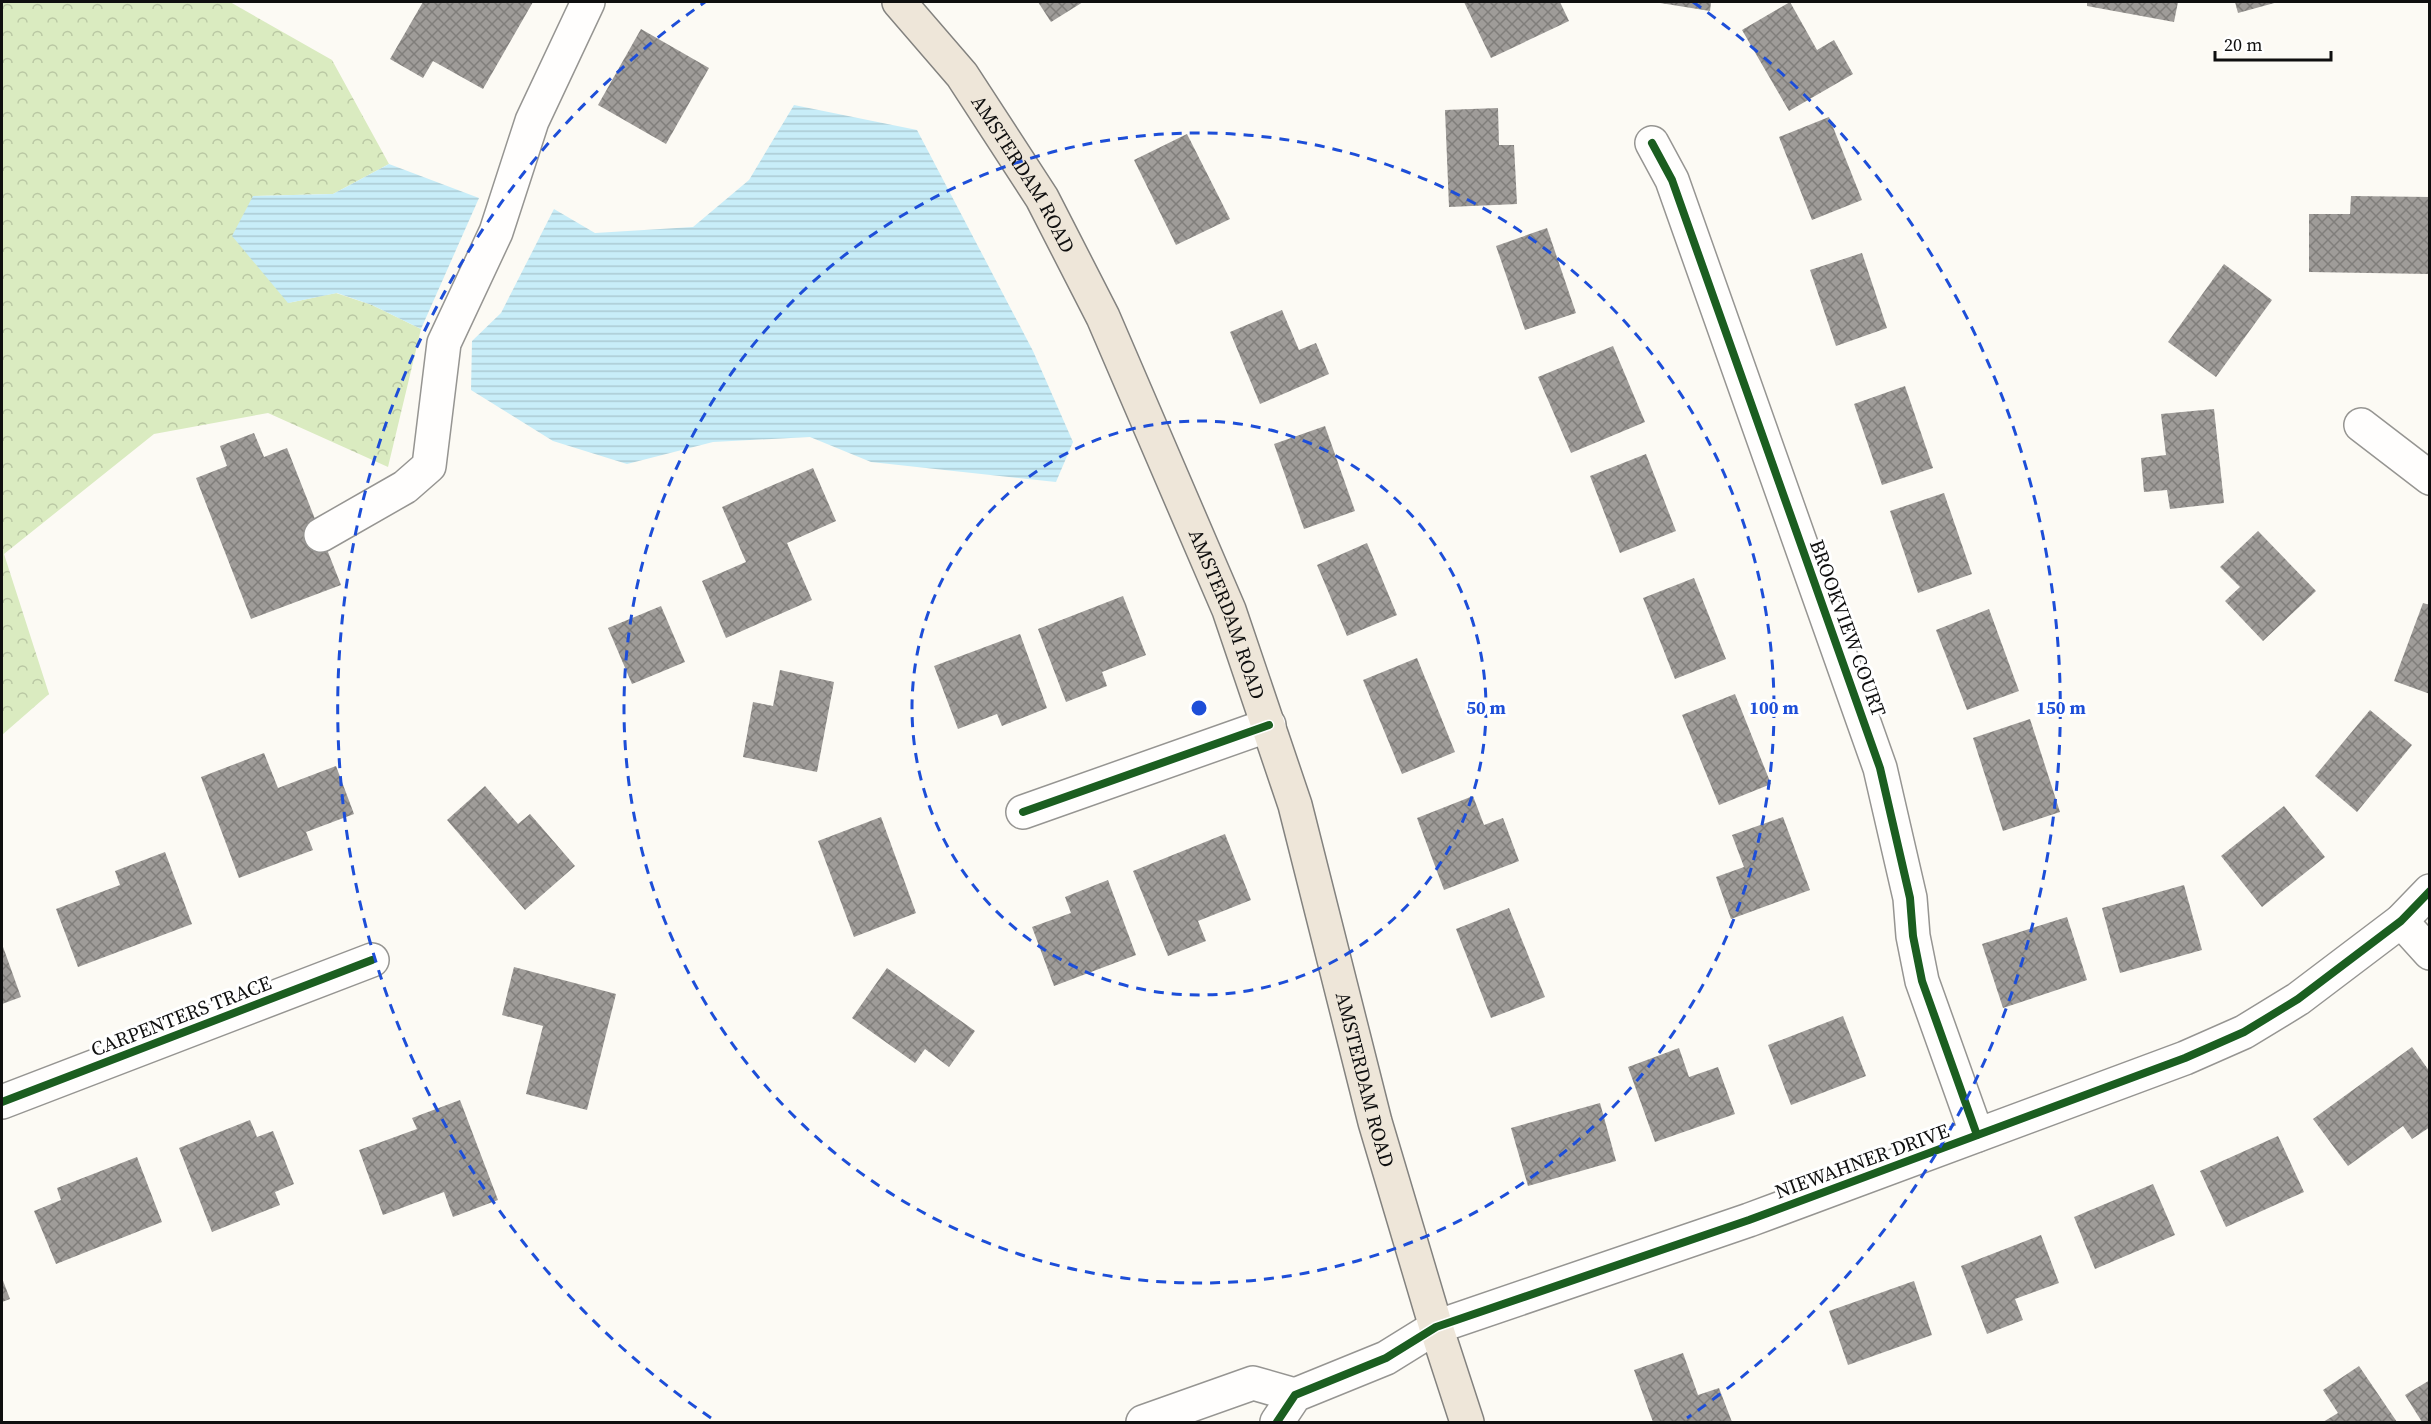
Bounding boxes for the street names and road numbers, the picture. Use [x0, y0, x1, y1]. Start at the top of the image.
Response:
street label: AMSTERDAM ROAD [965, 89, 1082, 258]
street label: AMSTERDAM ROAD [1182, 525, 1272, 703]
street label: BROOKVIEW COURT [1803, 536, 1893, 720]
street label: CARPENTERS TRACE [87, 969, 275, 1063]
street label: AMSTERDAM ROAD [1329, 989, 1402, 1171]
street label: NIEWAHNER DRIVE [1771, 1116, 1953, 1206]

